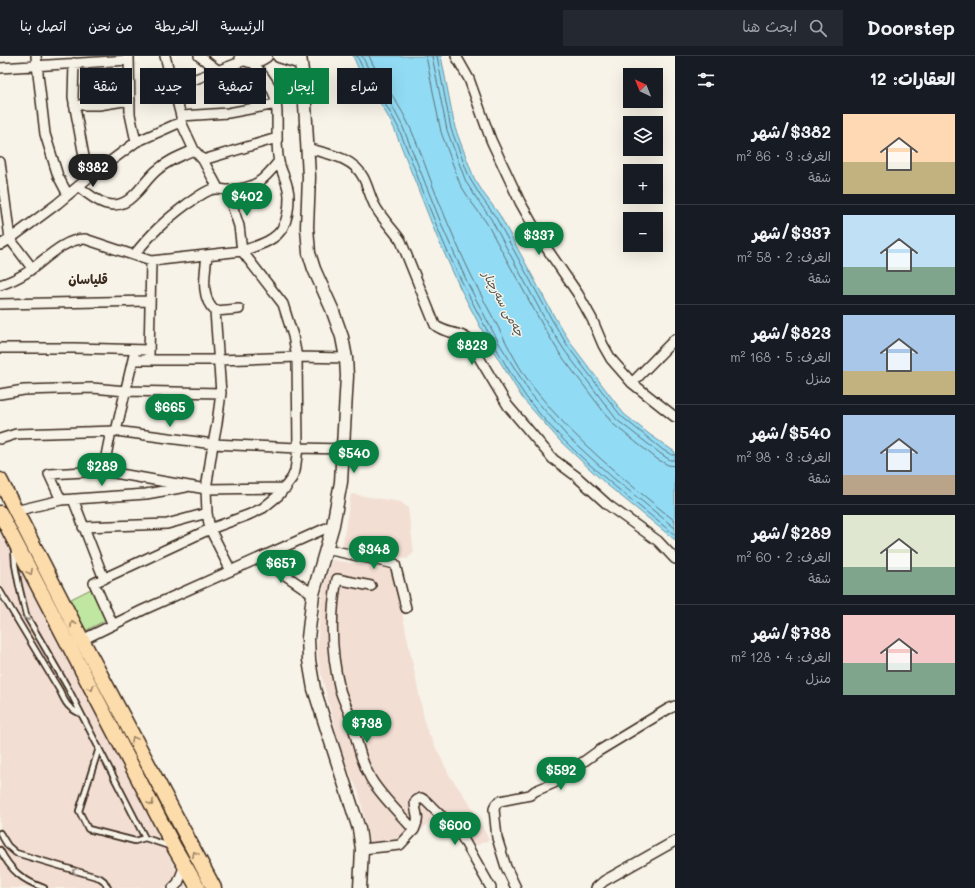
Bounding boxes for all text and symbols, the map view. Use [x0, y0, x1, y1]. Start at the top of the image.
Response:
search box [563, 10, 843, 46]
text: Doorstep [867, 15, 955, 40]
text: اتصل بنا [20, 16, 66, 35]
text: من نحن [88, 16, 133, 35]
text: الخريطة [155, 16, 199, 35]
text: الرئيسية [221, 16, 264, 35]
text: ابحث هنا [742, 16, 797, 36]
icon: search [807, 17, 829, 39]
text: العقارات: 12 [869, 67, 955, 89]
chip: شقة [80, 68, 132, 104]
chip: جديد [140, 68, 196, 104]
chip: تصفية [204, 68, 266, 104]
chip: إيجار [274, 68, 329, 104]
chip: شراء [337, 68, 392, 104]
north arrow [623, 68, 663, 108]
map controls [623, 68, 663, 252]
icon: filters [695, 69, 717, 91]
button: layers [623, 116, 663, 156]
text: $382/شهر [752, 120, 831, 142]
icon: home [875, 130, 923, 178]
text: الغرف: 3 · 86 m² [736, 147, 831, 164]
pin: $382 [69, 154, 117, 188]
text: $382 [77, 158, 109, 175]
button: + [623, 164, 663, 204]
text: شقة [808, 168, 831, 185]
pin: $402 [223, 183, 271, 217]
text: $402 [231, 187, 263, 204]
button: − [623, 212, 663, 252]
text: $337/شهر [752, 221, 831, 243]
pin: $337 [515, 222, 563, 256]
text: $337 [524, 226, 554, 243]
icon: home [875, 231, 923, 279]
text: الغرف: 2 · 58 m² [737, 248, 831, 265]
water label: چەمی سەرچنار [478, 266, 529, 340]
text: شقة [808, 269, 831, 286]
district label: قلياسان [68, 270, 108, 288]
text: $823/شهر [752, 321, 831, 343]
icon: home [875, 331, 923, 379]
pin: $823 [448, 332, 496, 366]
text: $823 [456, 336, 488, 353]
text: الغرف: 5 · 168 m² [730, 348, 831, 365]
text: منزل [805, 369, 831, 386]
pin: $665 [146, 394, 194, 428]
text: $665 [154, 398, 186, 415]
text: $540/شهر [751, 421, 831, 443]
icon: home [875, 431, 923, 479]
pin: $540 [330, 440, 378, 474]
text: $540 [338, 444, 370, 461]
text: الغرف: 3 · 98 m² [736, 448, 831, 465]
pin: $289 [78, 453, 126, 487]
text: $289 [86, 457, 118, 474]
text: شقة [808, 469, 831, 486]
text: $289/شهر [752, 521, 831, 543]
icon: home [875, 531, 923, 579]
pin: $348 [350, 536, 398, 570]
text: $348 [358, 540, 390, 557]
text: الغرف: 2 · 60 m² [736, 548, 831, 565]
pin: $657 [257, 550, 305, 584]
text: $657 [266, 554, 296, 571]
one-way arrow [26, 568, 33, 576]
text: شقة [808, 569, 831, 586]
one-way arrow [23, 613, 31, 621]
one-way arrow [71, 621, 78, 628]
text: $738/شهر [752, 621, 831, 643]
icon: home [875, 631, 923, 679]
text: الغرف: 4 · 128 m² [731, 648, 831, 665]
text: منزل [805, 669, 831, 686]
one-way arrow [86, 683, 94, 691]
pin: $738 [343, 710, 391, 744]
text: $738 [351, 714, 383, 731]
one-way arrow [132, 736, 139, 743]
pin: $592 [537, 757, 585, 791]
text: $592 [546, 761, 576, 778]
one-way arrow [146, 799, 154, 806]
pin: $600 [431, 812, 479, 846]
text: $600 [439, 816, 471, 833]
one-way arrow [193, 850, 200, 858]
one-way arrow [72, 867, 79, 876]

